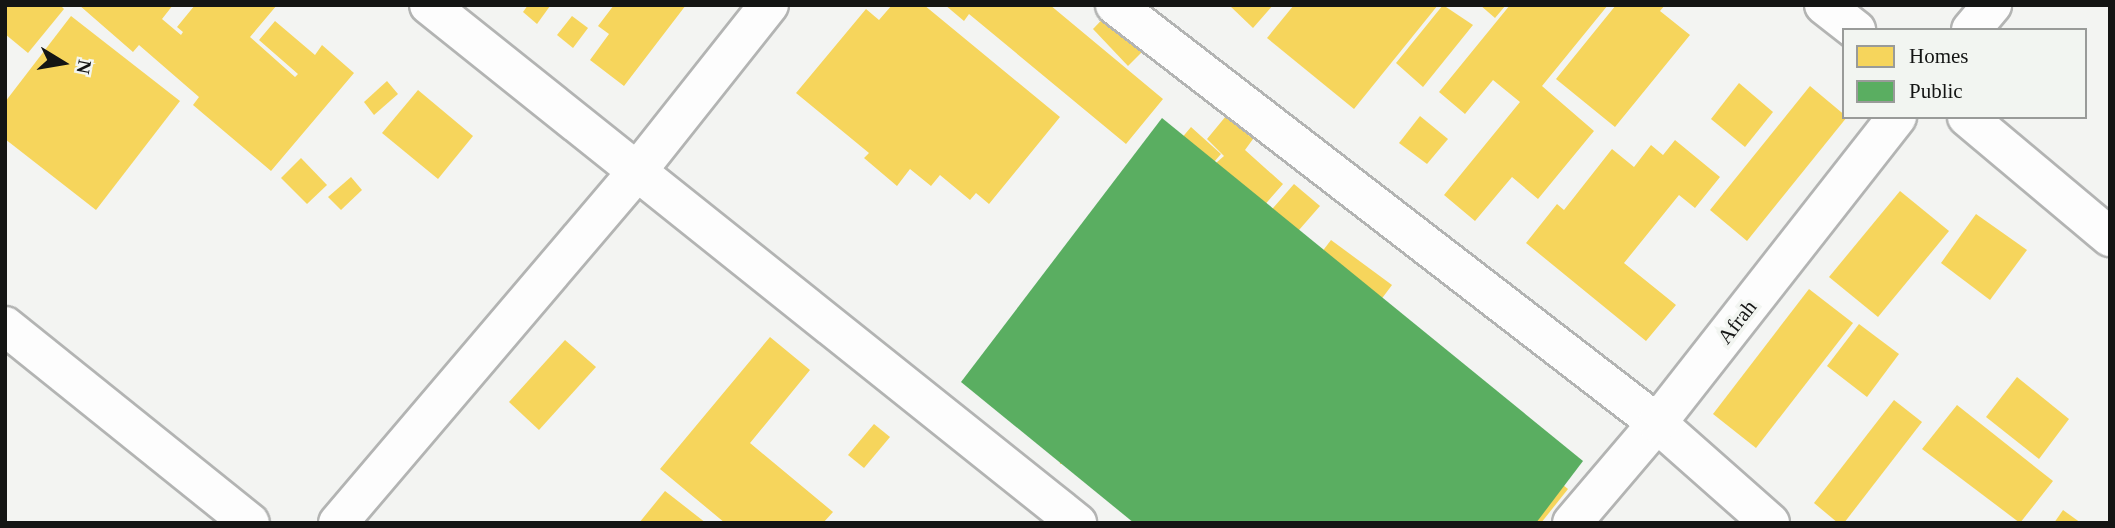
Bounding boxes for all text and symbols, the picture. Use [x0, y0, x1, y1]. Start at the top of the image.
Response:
north arrow [28, 28, 98, 98]
legend [1842, 28, 2087, 119]
text: Homes [1909, 44, 1969, 68]
text: N [72, 58, 96, 76]
text: Public [1909, 79, 1963, 103]
street label: Afrah [1712, 295, 1762, 349]

